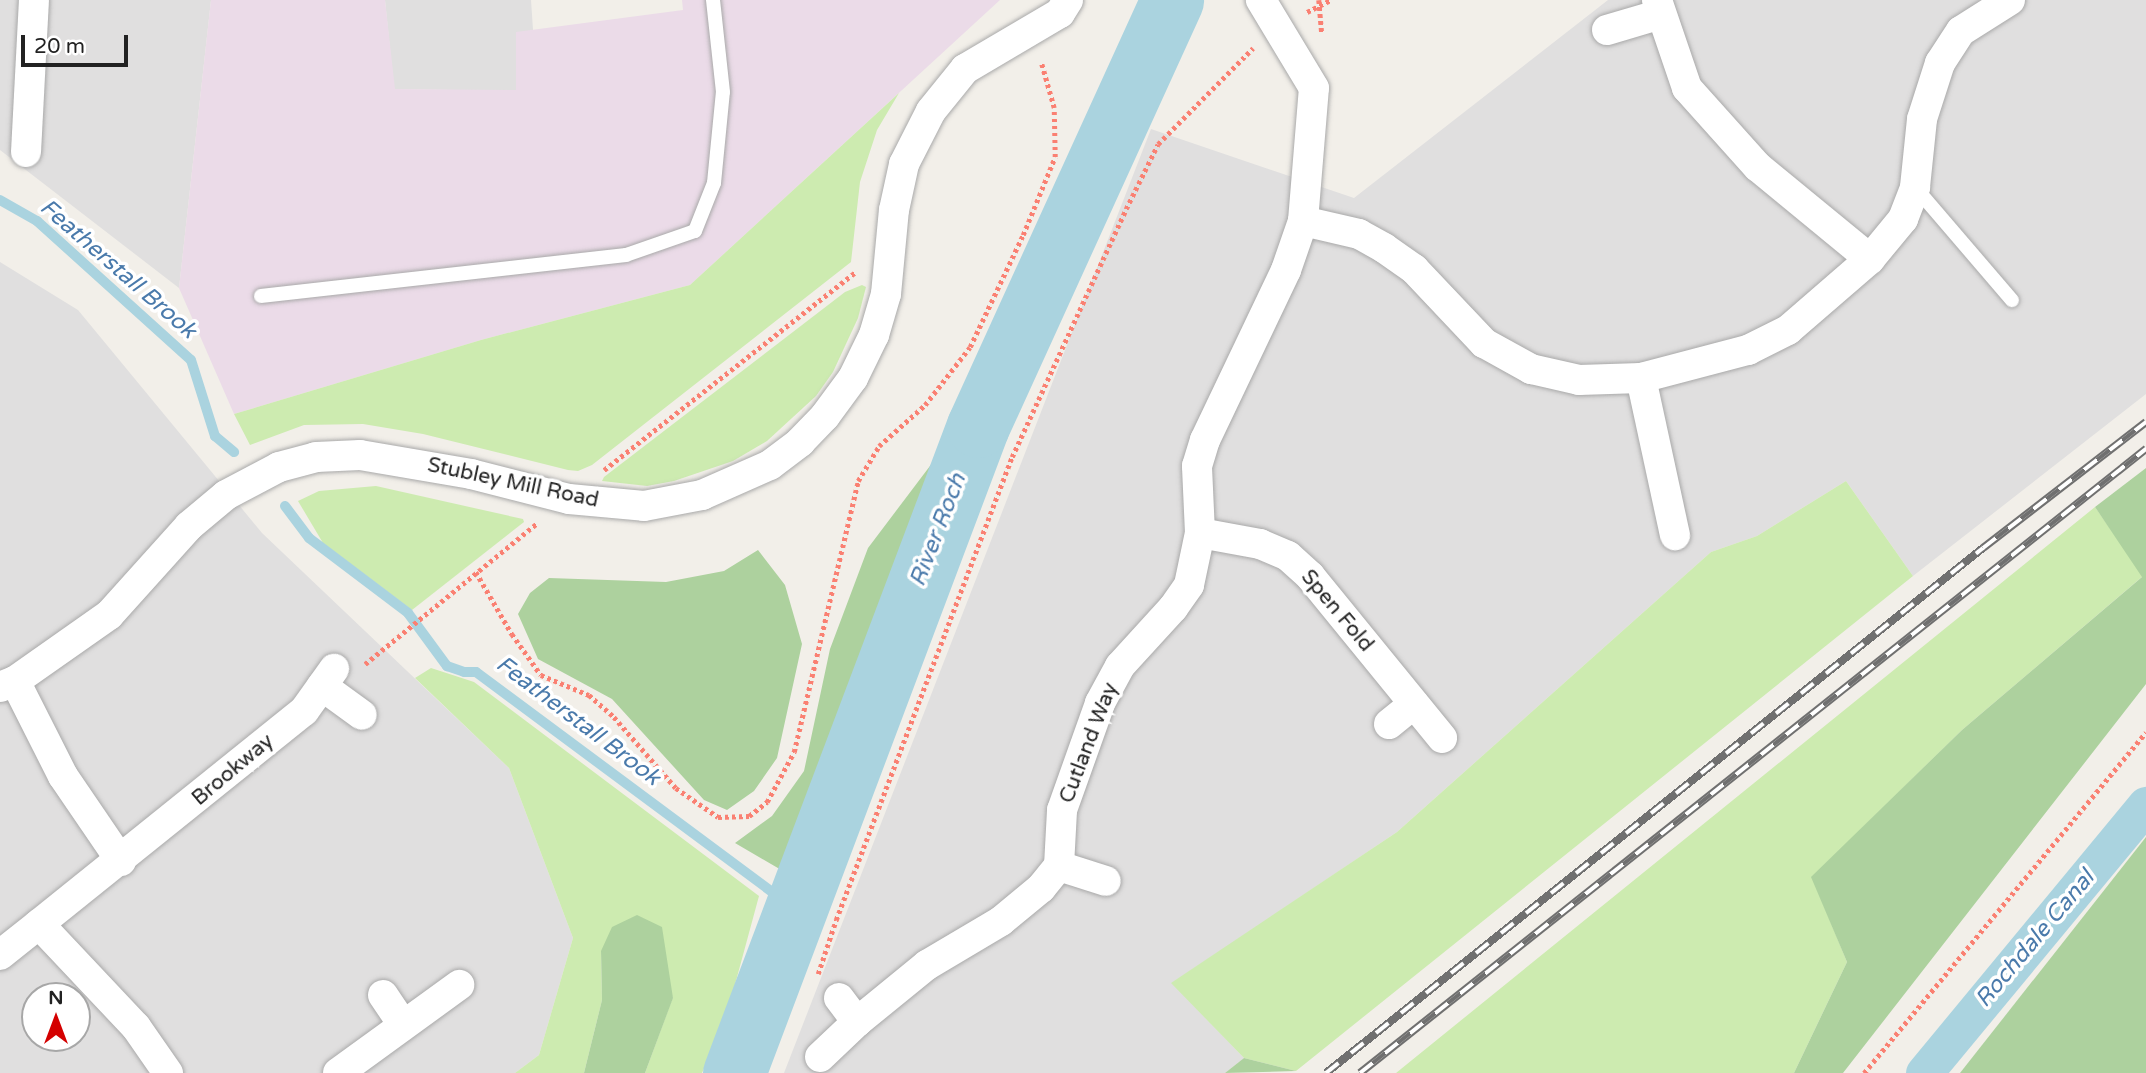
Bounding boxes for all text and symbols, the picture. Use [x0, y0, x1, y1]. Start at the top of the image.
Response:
scale bar [24, 21, 131, 65]
text: 20 m [34, 34, 85, 59]
water label: Featherstall Brook [34, 194, 202, 344]
street label: Stubley Mill Road [425, 453, 601, 513]
water label: River Roch [904, 470, 972, 590]
street label: Spen Fold [1295, 565, 1379, 657]
water label: Featherstall Brook [491, 650, 665, 792]
street label: Cutland Way [1054, 679, 1124, 807]
street label: Brookway [187, 729, 279, 811]
water label: Rochdale Canal [1970, 865, 2100, 1013]
north arrow [21, 982, 91, 1052]
text: N [48, 987, 64, 1009]

